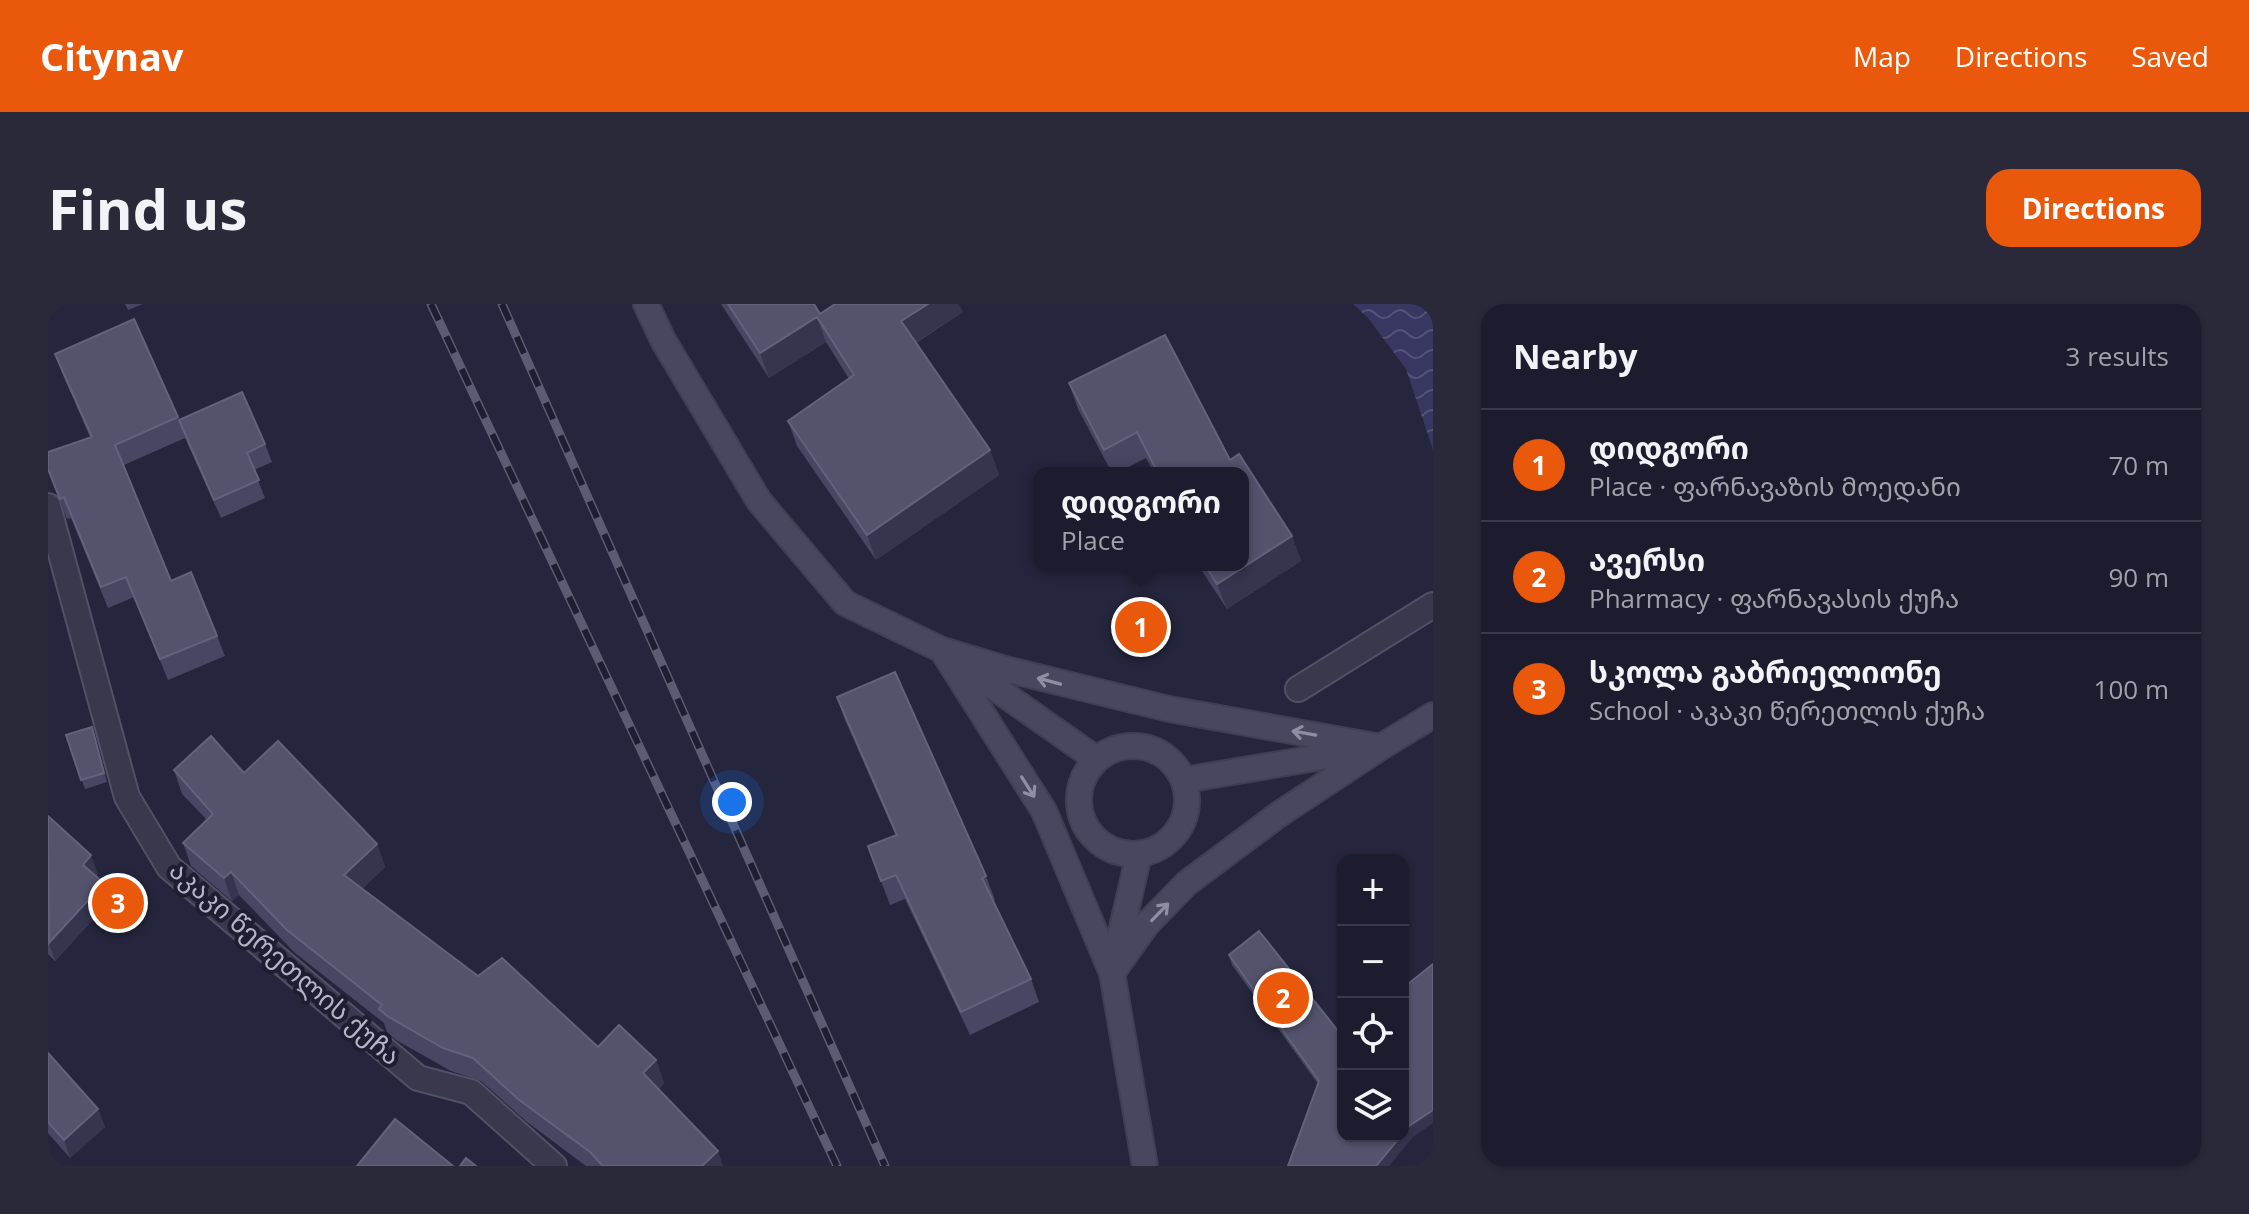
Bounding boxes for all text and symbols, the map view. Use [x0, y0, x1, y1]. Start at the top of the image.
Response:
text: Citynav [40, 30, 183, 82]
text: Map [1853, 37, 1911, 75]
text: Directions [1955, 37, 2087, 75]
text: Saved [2131, 37, 2209, 75]
button: Directions [1986, 169, 2201, 247]
text: Find us [48, 170, 247, 246]
text: Nearby [1513, 333, 1638, 379]
text: 3 results [2066, 338, 2169, 374]
text: დიდგორი [1589, 427, 1749, 468]
text: 1 [1532, 447, 1546, 483]
text: 70 m [2108, 447, 2169, 483]
popup [1033, 467, 1249, 571]
text: Place · ფარნავაზის მოედანი [1589, 468, 1961, 504]
text: დიდგორი [1061, 481, 1221, 522]
text: Place [1061, 522, 1125, 558]
text: ავერსი [1589, 539, 1705, 580]
text: 2 [1532, 559, 1546, 595]
text: 90 m [2108, 559, 2169, 595]
text: Pharmacy · ფარნავასის ქუჩა [1589, 580, 1959, 616]
pin: 1 [1115, 597, 1167, 657]
text: სკოლა გაბრიელიონე [1589, 651, 1942, 692]
text: 3 [1532, 671, 1546, 707]
text: 100 m [2094, 671, 2169, 707]
one-way arrow [1037, 672, 1063, 687]
text: School · აკაკი წერეთლის ქუჩა [1589, 692, 1985, 728]
one-way arrow [1292, 724, 1317, 739]
one-way arrow [1021, 775, 1037, 798]
your location [712, 782, 752, 822]
street label: აკაკი წერეთლის ქუჩა [162, 852, 409, 1073]
map controls [1337, 854, 1409, 1142]
button: + [1337, 854, 1409, 926]
pin: 3 [92, 873, 144, 933]
one-way arrow [1150, 902, 1168, 922]
button: − [1337, 926, 1409, 998]
pin: 2 [1257, 968, 1309, 1028]
button: locate [1337, 998, 1409, 1070]
button: layers [1337, 1070, 1409, 1142]

